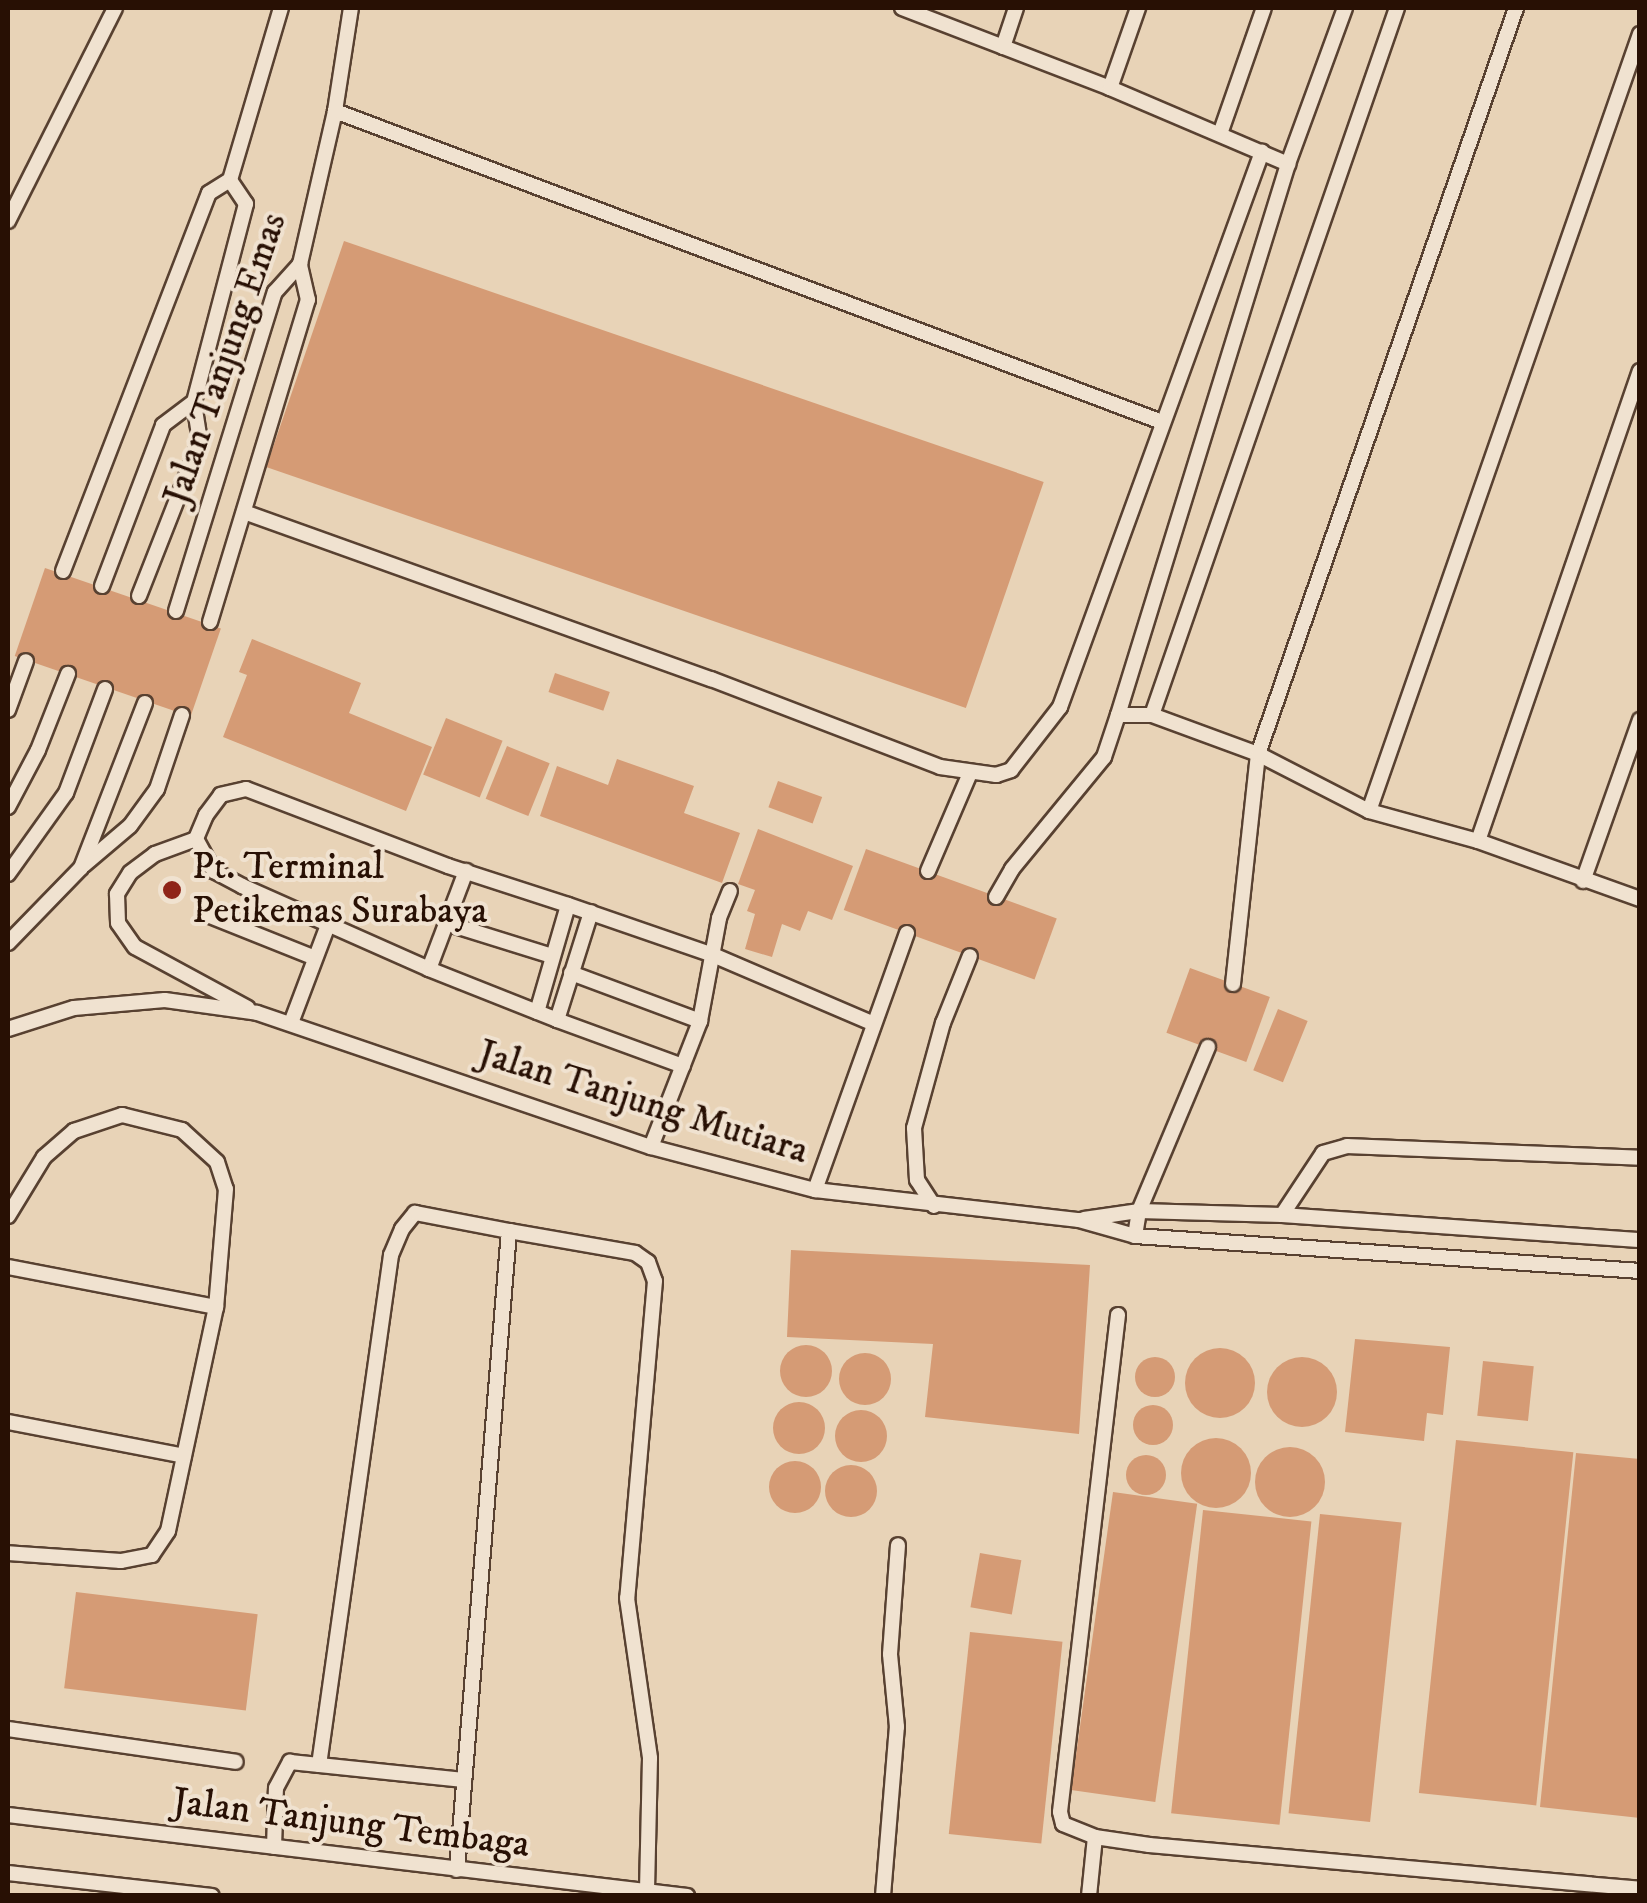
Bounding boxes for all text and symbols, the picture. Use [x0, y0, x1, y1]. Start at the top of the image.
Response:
street label: Jalan Tanjung Emas [155, 207, 297, 511]
place label: Pt. Terminal Petikemas Surabaya [192, 845, 487, 934]
marker: Pt. Terminal Petikemas Surabaya [161, 879, 183, 901]
street label: Jalan Tanjung Mutiara [473, 1031, 813, 1175]
street label: Jalan Tanjung Tembaga [170, 1779, 532, 1869]

